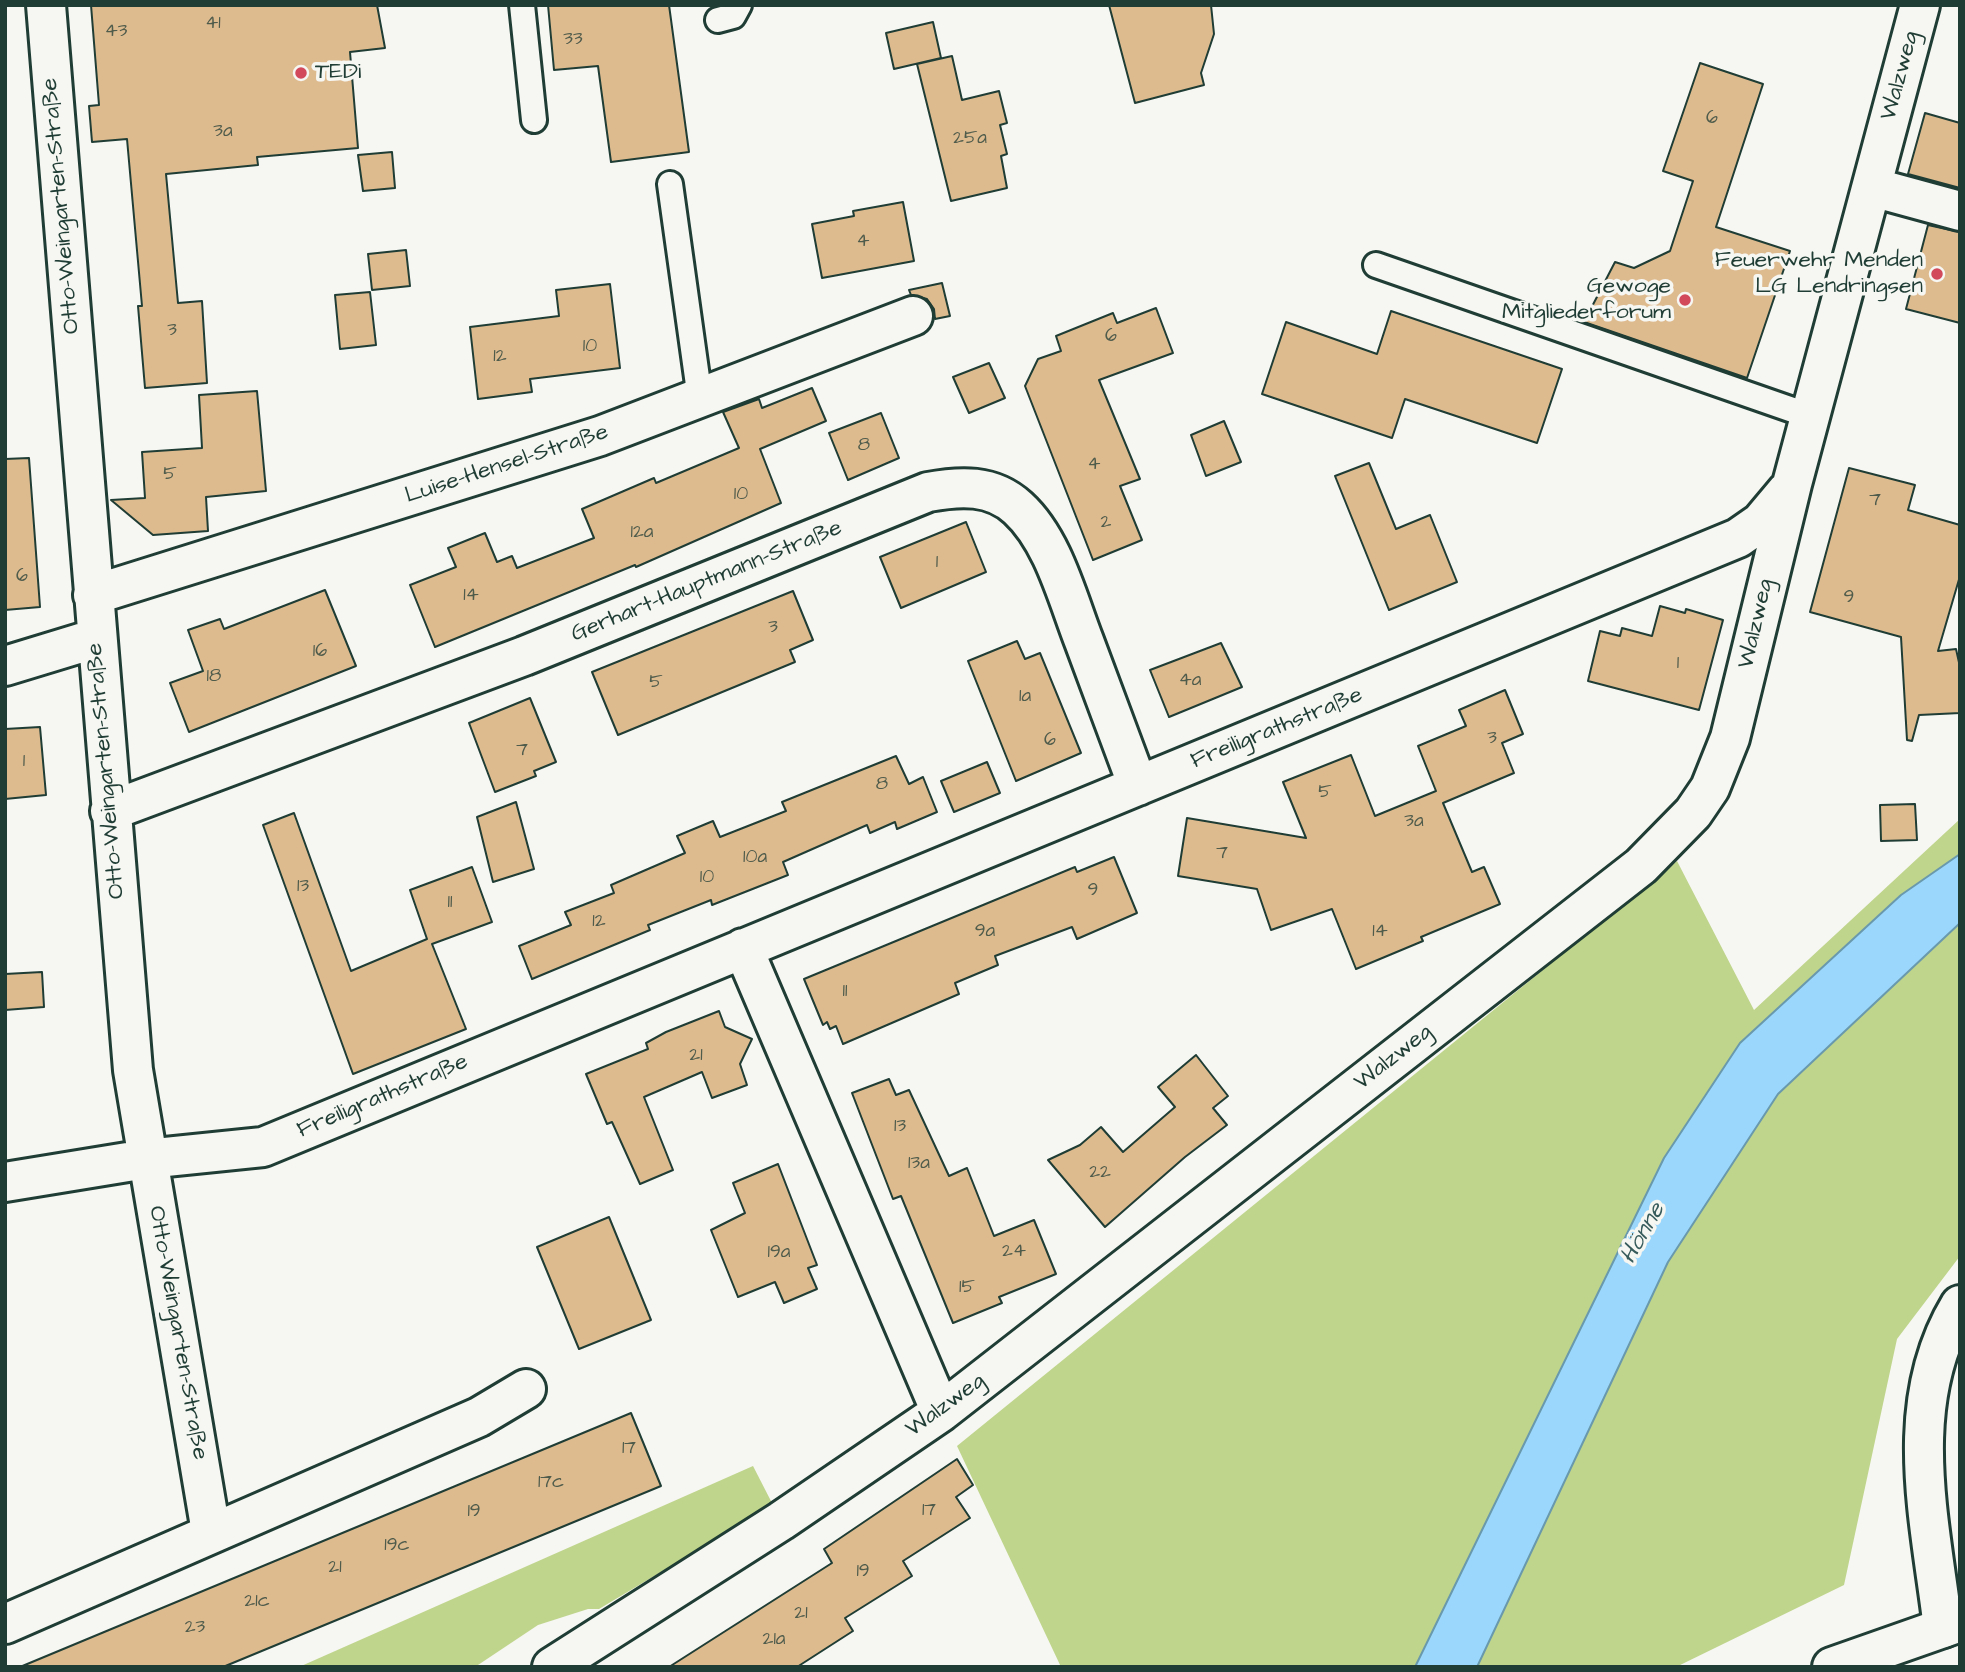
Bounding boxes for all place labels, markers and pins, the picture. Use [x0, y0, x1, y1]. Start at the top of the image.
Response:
place label: TEDi [315, 59, 361, 87]
marker: TEDi [293, 65, 309, 81]
place label: Feuerwehr Menden LG Lendringsen [1715, 247, 1923, 301]
marker: Feuerwehr Menden LG Lendringsen [1929, 266, 1945, 282]
place label: Gewoge Mitgliederforum [1502, 273, 1671, 327]
marker: Gewoge Mitgliederforum [1677, 292, 1693, 308]

